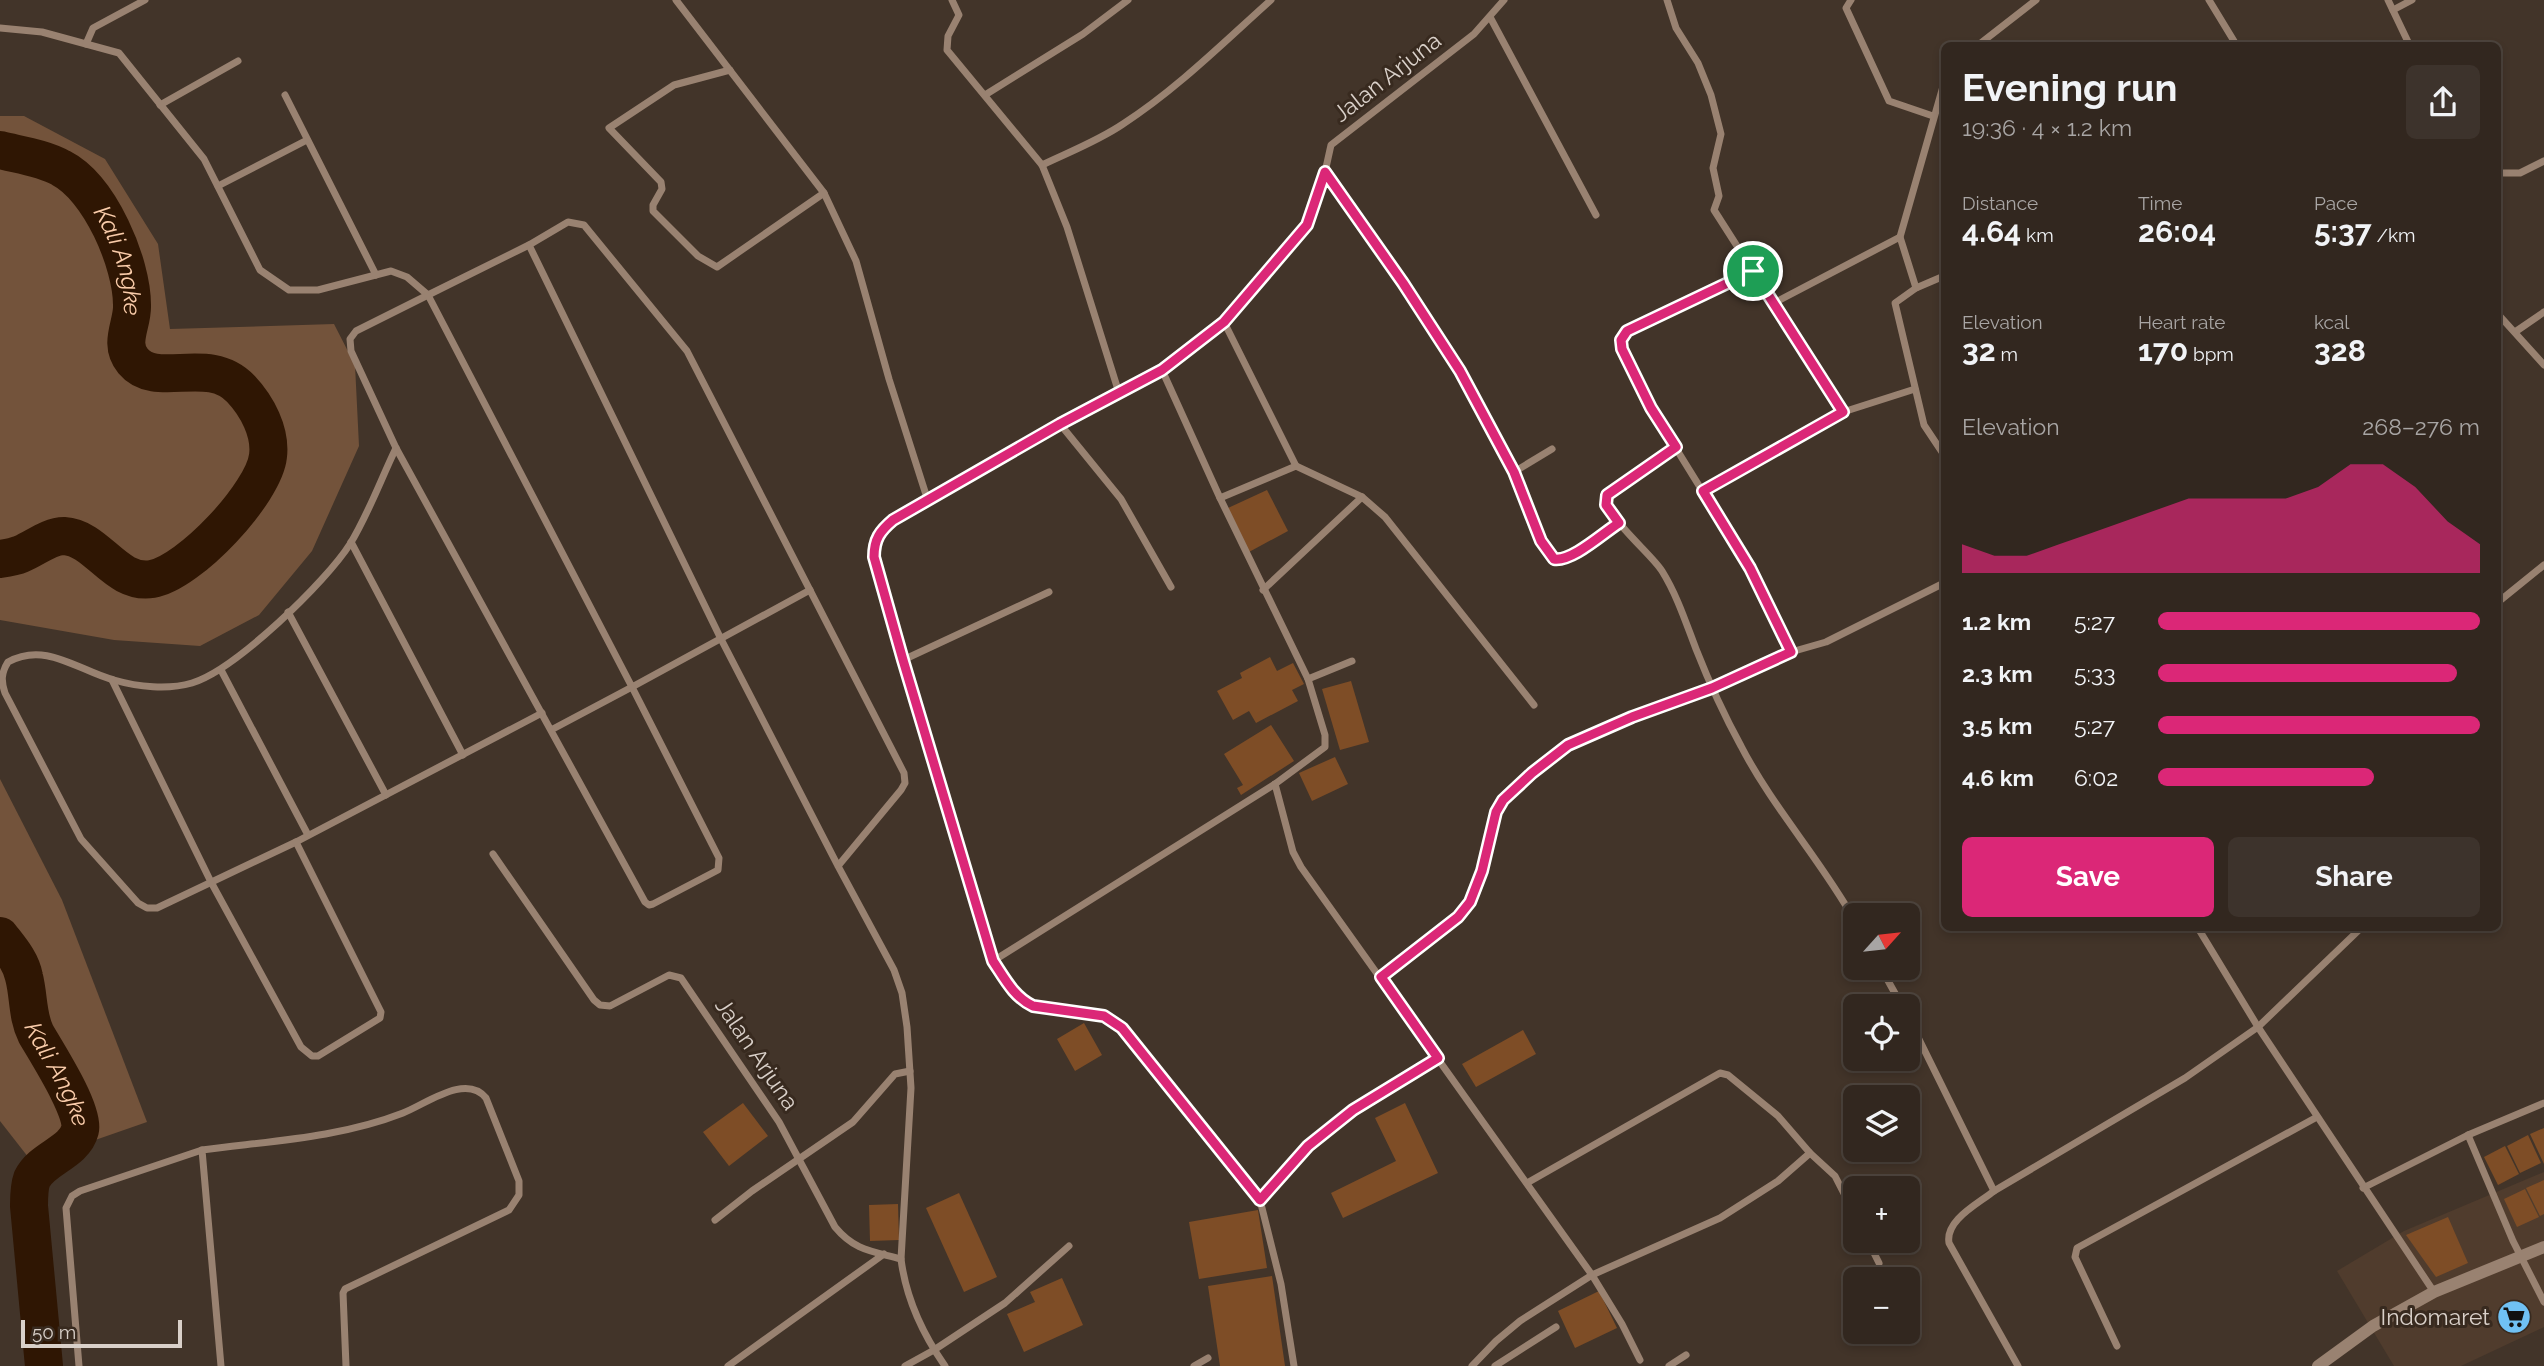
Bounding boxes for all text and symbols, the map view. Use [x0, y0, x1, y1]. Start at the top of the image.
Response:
street label: Jalan Arjuna [1327, 26, 1446, 127]
text: Evening run [1962, 65, 2177, 110]
button: share [2406, 65, 2480, 139]
text: 19:36 · 4 × 1.2 km [1962, 114, 2132, 141]
text: Distance [1962, 192, 2038, 214]
text: Time [2138, 192, 2182, 214]
text: Pace [2314, 192, 2358, 214]
water label: Kali Angke [88, 200, 147, 317]
text: 4.64 [1962, 214, 2021, 249]
text: 26:04 [2138, 214, 2216, 249]
text: 5:37 [2314, 214, 2372, 249]
text: km [2021, 224, 2054, 246]
text: /km [2372, 224, 2415, 246]
pin [1723, 241, 1783, 301]
icon: arrive [1734, 252, 1772, 290]
text: Elevation [1962, 311, 2043, 333]
text: Heart rate [2138, 311, 2226, 333]
text: kcal [2314, 311, 2350, 333]
text: 32 [1962, 333, 1996, 368]
text: 170 [2138, 333, 2188, 368]
text: 328 [2314, 333, 2366, 368]
text: m [1996, 343, 2018, 365]
text: bpm [2188, 343, 2234, 365]
text: Elevation [1962, 413, 2060, 440]
text: 268–276 m [2362, 413, 2480, 440]
text: 1.2 km [1962, 608, 2031, 635]
text: 5:27 [2074, 608, 2115, 635]
text: 2.3 km [1962, 660, 2033, 687]
text: 5:33 [2074, 660, 2115, 687]
text: 3.5 km [1962, 712, 2033, 739]
text: 5:27 [2074, 712, 2115, 739]
text: 4.6 km [1962, 764, 2034, 791]
text: 6:02 [2074, 764, 2118, 791]
button: Save [1962, 837, 2214, 917]
button: Share [2228, 837, 2480, 917]
north arrow [1843, 903, 1920, 980]
map controls [1843, 903, 1920, 1344]
street label: Jalan Arjuna [710, 993, 805, 1115]
button: locate [1843, 994, 1920, 1071]
water label: Kali Angke [19, 1018, 96, 1129]
button: layers [1843, 1085, 1920, 1162]
button: + [1843, 1176, 1920, 1253]
button: − [1843, 1267, 1920, 1344]
supermarket icon: Indomaret [2495, 1298, 2533, 1336]
place label: Indomaret [2380, 1303, 2490, 1330]
scale bar [21, 1317, 182, 1349]
text: 50 m [32, 1321, 76, 1343]

